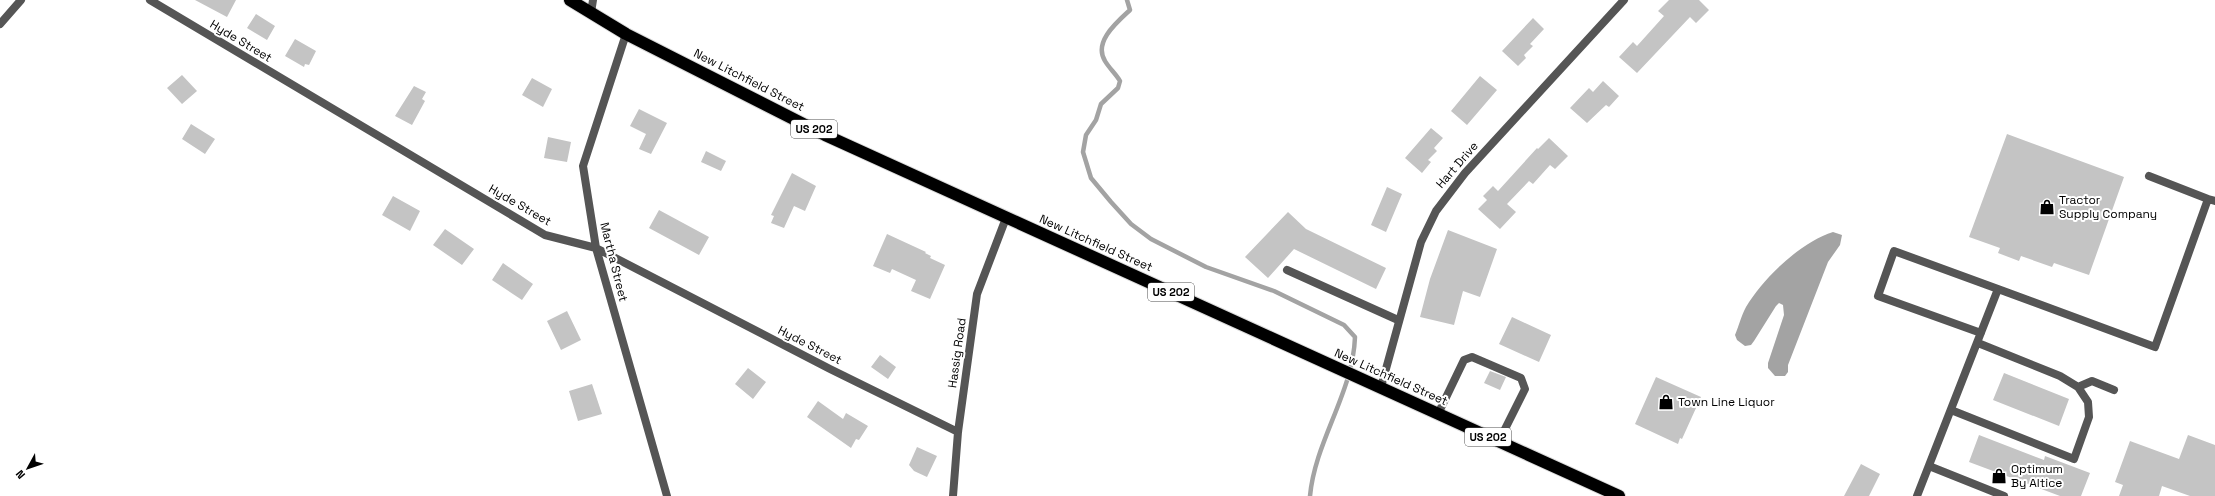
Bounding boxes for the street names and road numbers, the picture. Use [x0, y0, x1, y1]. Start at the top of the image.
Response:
street label: Hyde Street [207, 16, 275, 66]
street label: New Litchfield Street [691, 45, 807, 115]
road number: US 202 [791, 120, 837, 138]
street label: Hart Drive [1432, 138, 1482, 192]
street label: Hyde Street [486, 181, 554, 229]
street label: New Litchfield Street [1037, 211, 1155, 275]
street label: Martha Street [596, 221, 632, 303]
road number: US 202 [1148, 283, 1194, 301]
street label: Hassig Road [944, 317, 970, 389]
street label: Hyde Street [775, 322, 845, 368]
street label: New Litchfield Street [1332, 345, 1450, 409]
road number: US 202 [1465, 428, 1511, 446]

